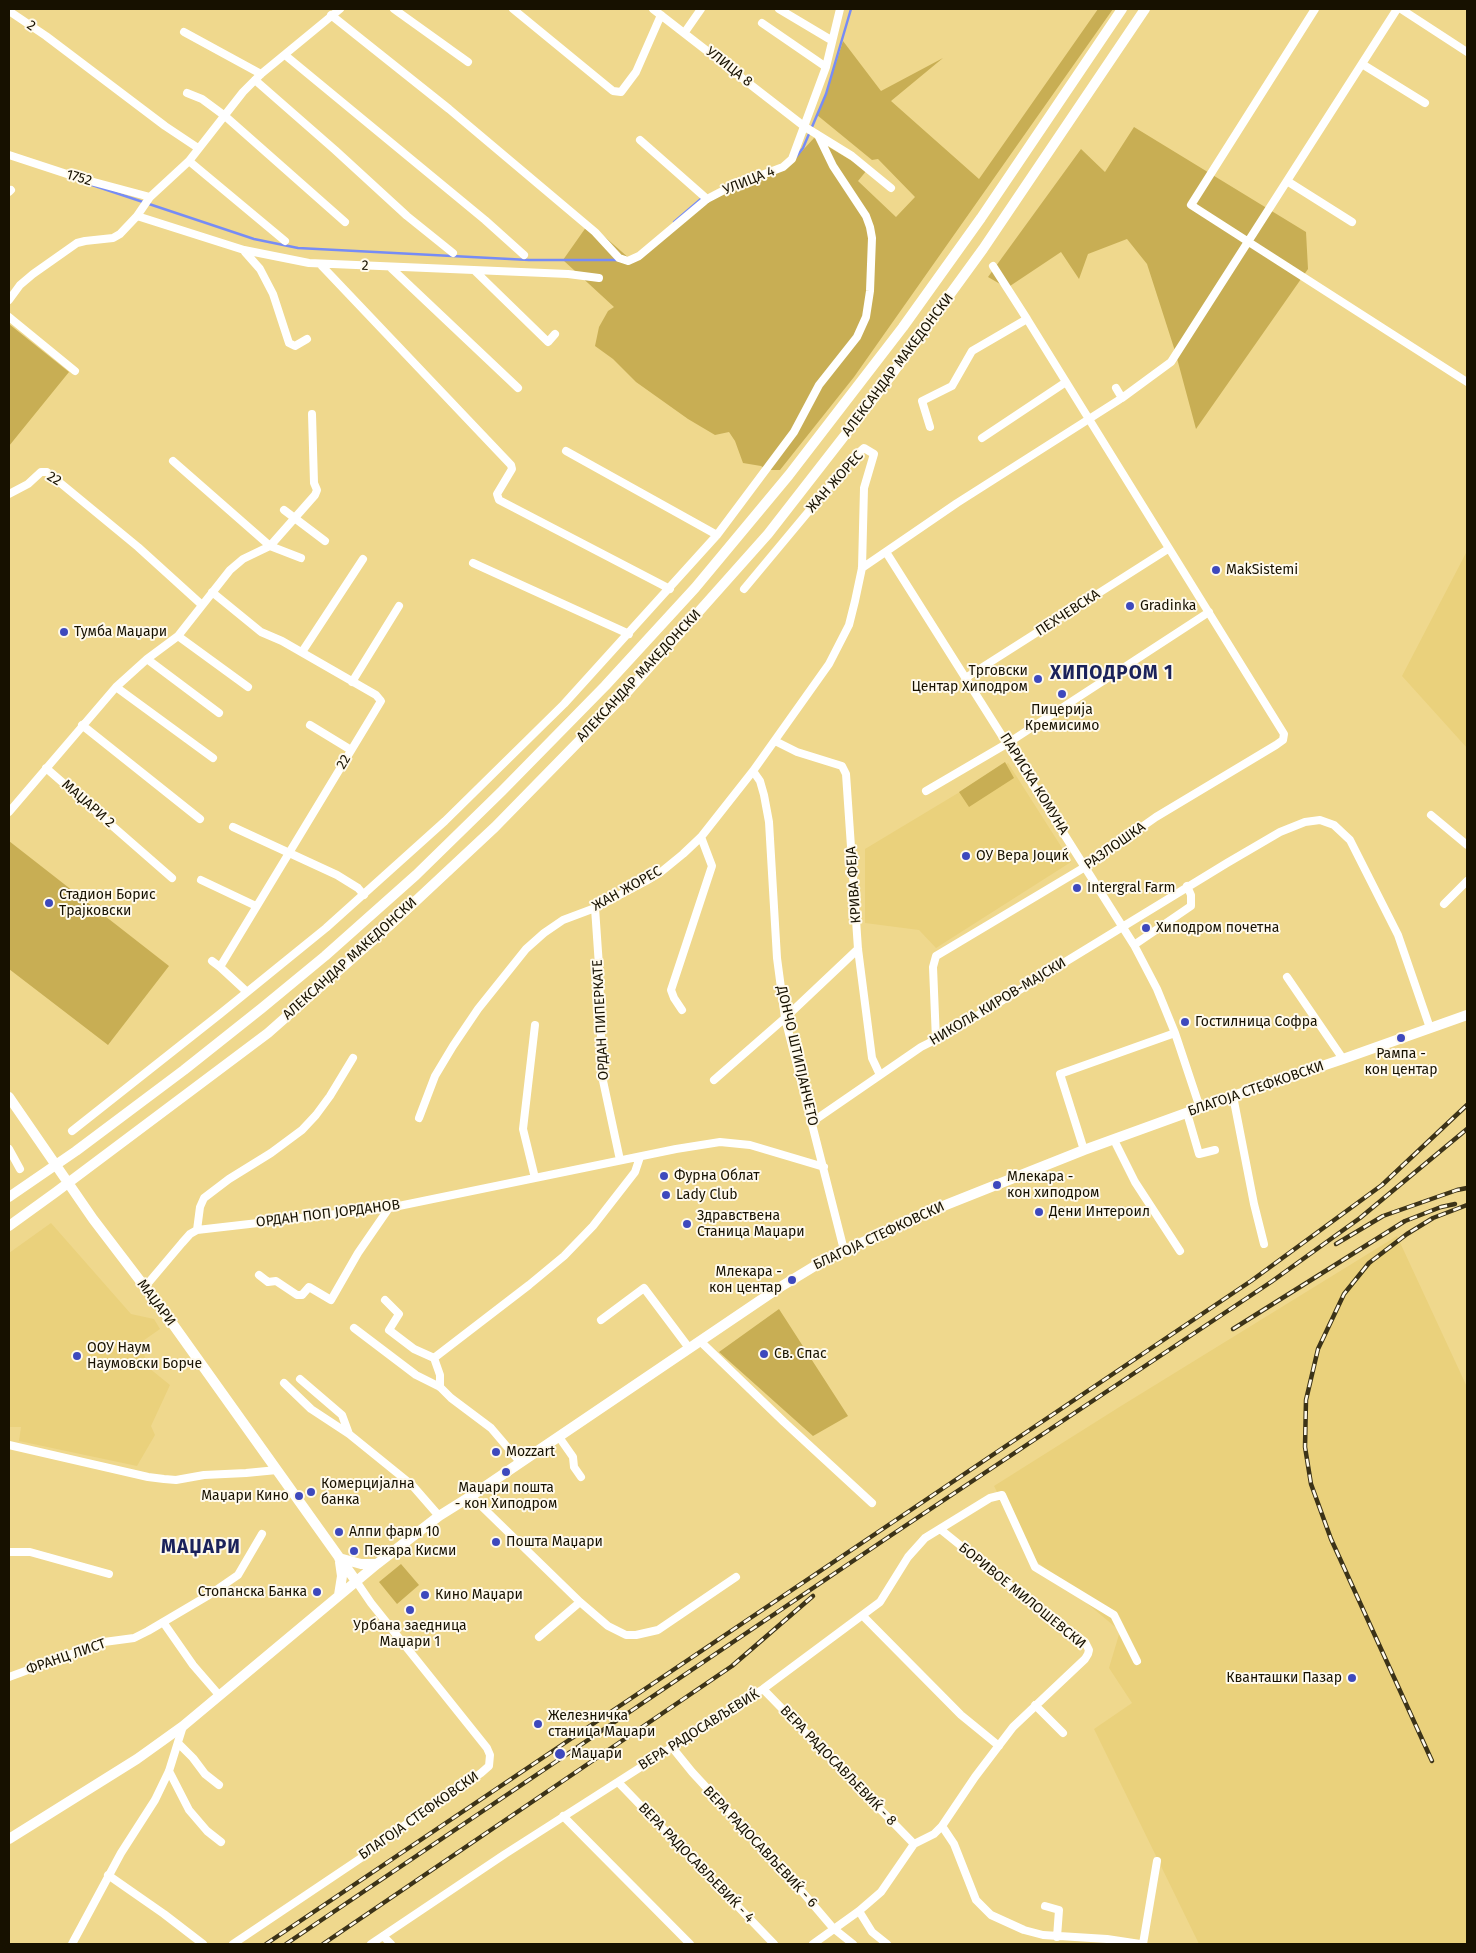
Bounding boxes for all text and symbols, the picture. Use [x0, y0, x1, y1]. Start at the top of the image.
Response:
street label: 2 [23, 17, 39, 35]
street label: УЛИЦА 8 [702, 44, 756, 90]
street label: УЛИЦА 4 [721, 163, 777, 199]
street label: 1752 [64, 166, 94, 190]
street label: 2 [361, 257, 369, 275]
street label: АЛЕКСАНДАР МАКЕДОНСКИ [839, 290, 957, 440]
street label: ЖАН ЖОРЕС [803, 448, 867, 516]
street label: 22 [44, 468, 64, 490]
place label: MakSistemi [1226, 562, 1298, 578]
marker: MakSistemi [1210, 564, 1222, 576]
street label: ПЕХЧЕВСКА [1033, 586, 1103, 640]
place label: Gradinka [1140, 598, 1196, 614]
marker: Gradinka [1124, 600, 1136, 612]
street label: АЛЕКСАНДАР МАКЕДОНСКИ [573, 606, 705, 746]
place label: Тумба Маџари [74, 624, 167, 640]
marker: Тумба Маџари [58, 626, 70, 638]
place label: Трговски Центар Хиподром [911, 663, 1028, 696]
district label: ХИПОДРОМ 1 [1049, 663, 1175, 685]
marker: Трговски Центар Хиподром [1032, 673, 1044, 685]
marker: Пицерија Кремисимо [1056, 688, 1068, 700]
place label: Пицерија Кремисимо [1025, 702, 1099, 734]
street label: ПАРИСКА КОМУНА [996, 730, 1072, 838]
street label: 22 [333, 752, 355, 772]
street label: МАЏАРИ 2 [58, 776, 118, 832]
street label: РАЗЛОШКА [1081, 819, 1149, 873]
street label: КРИВА ФЕЈА [843, 846, 865, 924]
place label: ОУ Вера Јоциќ [976, 848, 1069, 864]
marker: ОУ Вера Јоциќ [960, 850, 972, 862]
street label: ЖАН ЖОРЕС [589, 863, 665, 915]
place label: Intergral Farm [1087, 880, 1176, 896]
marker: Intergral Farm [1071, 882, 1083, 894]
place label: Стадион Борис Трајковски [59, 887, 156, 920]
street label: АЛЕКСАНДАР МАКЕДОНСКИ [279, 894, 421, 1024]
marker: Стадион Борис Трајковски [43, 897, 55, 909]
place label: Хиподром почетна [1156, 920, 1279, 936]
marker: Хиподром почетна [1140, 922, 1152, 934]
street label: НИКОЛА КИРОВ-МАЈСКИ [927, 955, 1069, 1049]
street label: ОРДАН ПИПЕРКАТЕ [589, 959, 613, 1081]
street label: ДОНЧО ШТИПЈАНЧЕТО [773, 984, 821, 1128]
place label: Гостилница Софра [1195, 1014, 1318, 1030]
marker: Гостилница Софра [1179, 1016, 1191, 1028]
marker: Рампа - кон центар [1395, 1032, 1407, 1044]
place label: Рампа - кон центар [1365, 1046, 1437, 1078]
street label: БЛАГОЈА СТЕФКОВСКИ [1186, 1058, 1326, 1120]
place label: Фурна Облат [674, 1168, 760, 1184]
place label: Млекара - кон хиподром [1007, 1169, 1100, 1202]
marker: Фурна Облат [658, 1170, 670, 1182]
marker: Млекара - кон хиподром [991, 1179, 1003, 1191]
place label: Lady Club [676, 1187, 738, 1203]
marker: Lady Club [660, 1189, 672, 1201]
street label: ОРДАН ПОП ЈОРДАНОВ [255, 1197, 401, 1231]
street label: БЛАГОЈА СТЕФКОВСКИ [811, 1198, 947, 1274]
place label: Дени Интероил [1049, 1204, 1150, 1220]
marker: Дени Интероил [1033, 1206, 1045, 1218]
place label: Здравствена Станица Маџари [697, 1208, 805, 1240]
marker: Здравствена Станица Маџари [681, 1218, 693, 1230]
place label: Млекара - кон центар [709, 1264, 782, 1296]
marker: Млекара - кон центар [786, 1274, 798, 1286]
street label: МАЏАРИ [133, 1276, 179, 1330]
place label: ООУ Наум Наумовски Борче [87, 1340, 202, 1372]
place label: Св. Спас [774, 1346, 827, 1362]
marker: Св. Спас [758, 1348, 770, 1360]
marker: ООУ Наум Наумовски Борче [71, 1350, 83, 1362]
place label: Mozzart [506, 1444, 555, 1460]
marker: Mozzart [490, 1446, 502, 1458]
marker: Маџари пошта - кон Хиподром [500, 1466, 512, 1478]
place label: Комерцијална банка [321, 1476, 415, 1508]
place label: Маџари пошта - кон Хиподром [455, 1480, 557, 1512]
marker: Комерцијална банка [305, 1486, 317, 1498]
place label: Маџари Кино [201, 1488, 289, 1504]
marker: Маџари Кино [293, 1490, 305, 1502]
place label: Алпи фарм 10 [349, 1524, 440, 1540]
marker: Алпи фарм 10 [333, 1526, 345, 1538]
place label: Пошта Маџари [506, 1534, 603, 1550]
marker: Пошта Маџари [490, 1536, 502, 1548]
district label: МАЏАРИ [160, 1537, 242, 1559]
street label: БОРИВОЕ МИЛОШЕВСКИ [955, 1539, 1089, 1653]
place label: Пекара Кисми [364, 1543, 456, 1559]
marker: Пекара Кисми [348, 1545, 360, 1557]
place label: Стопанска Банка [198, 1584, 307, 1600]
marker: Стопанска Банка [311, 1586, 323, 1598]
place label: Кино Маџари [435, 1587, 523, 1603]
marker: Кино Маџари [419, 1589, 431, 1601]
marker: Урбана заедница Маџари 1 [404, 1604, 416, 1616]
place label: Урбана заедница Маџари 1 [353, 1618, 467, 1650]
street label: ФРАНЦ ЛИСТ [24, 1636, 108, 1678]
place label: Кванташки Пазар [1226, 1670, 1342, 1686]
marker: Кванташки Пазар [1346, 1672, 1358, 1684]
street label: ВЕРА РАДОСАВЉЕВИЌ [635, 1686, 763, 1774]
street label: ВЕРА РАДОСАВЉЕВИЌ - 8 [776, 1703, 900, 1829]
place label: Железничка станица Маџари [548, 1708, 655, 1740]
marker: Железничка станица Маџари [532, 1718, 544, 1730]
place label: Маџари [571, 1746, 622, 1762]
marker: Маџари [553, 1747, 567, 1761]
street label: БЛАГОЈА СТЕФКОВСКИ [356, 1768, 482, 1864]
street label: ВЕРА РАДОСАВЉЕВИЌ - 6 [699, 1783, 821, 1911]
street label: ВЕРА РАДОСАВЉЕВИЌ - 4 [634, 1800, 758, 1926]

